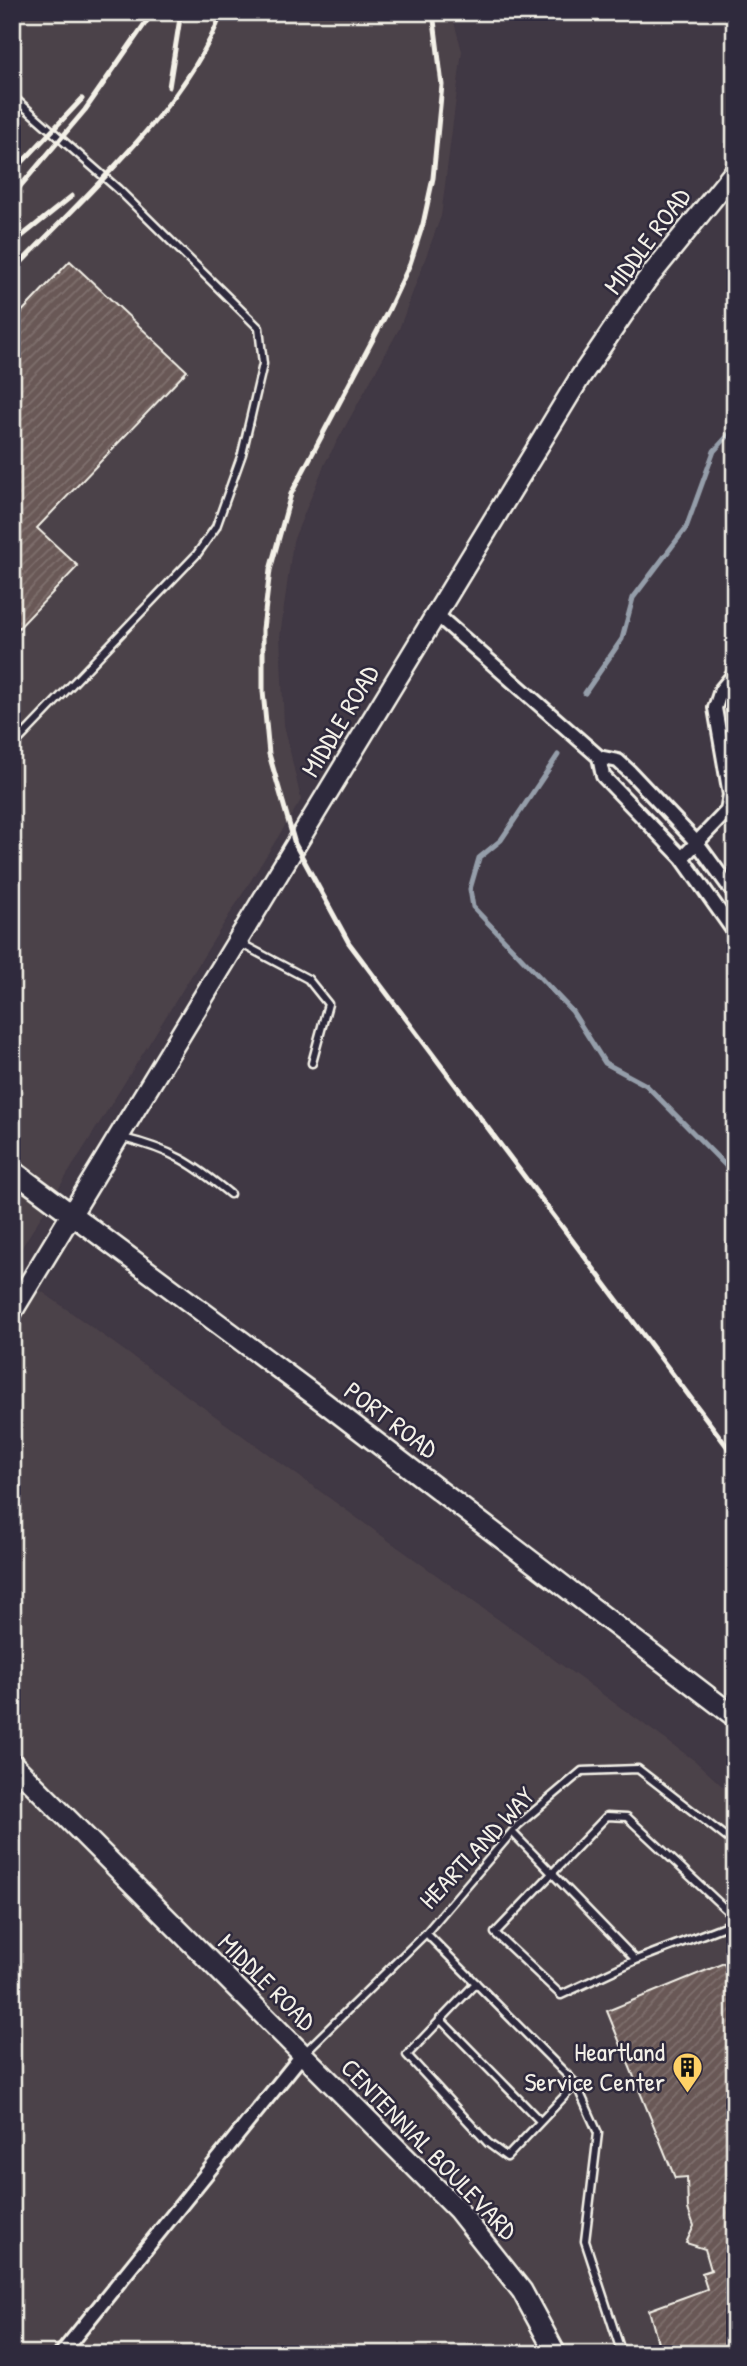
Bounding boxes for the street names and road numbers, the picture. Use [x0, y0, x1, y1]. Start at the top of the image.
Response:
street label: MIDDLE ROAD [595, 180, 698, 301]
street label: MIDDLE ROAD [292, 658, 387, 783]
street label: PORT ROAD [338, 1373, 446, 1467]
street label: HEARTLAND WAY [411, 1779, 543, 1916]
street label: MIDDLE ROAD [211, 1925, 324, 2039]
street label: CENTENNIAL BOULEVARD [333, 2050, 526, 2248]

